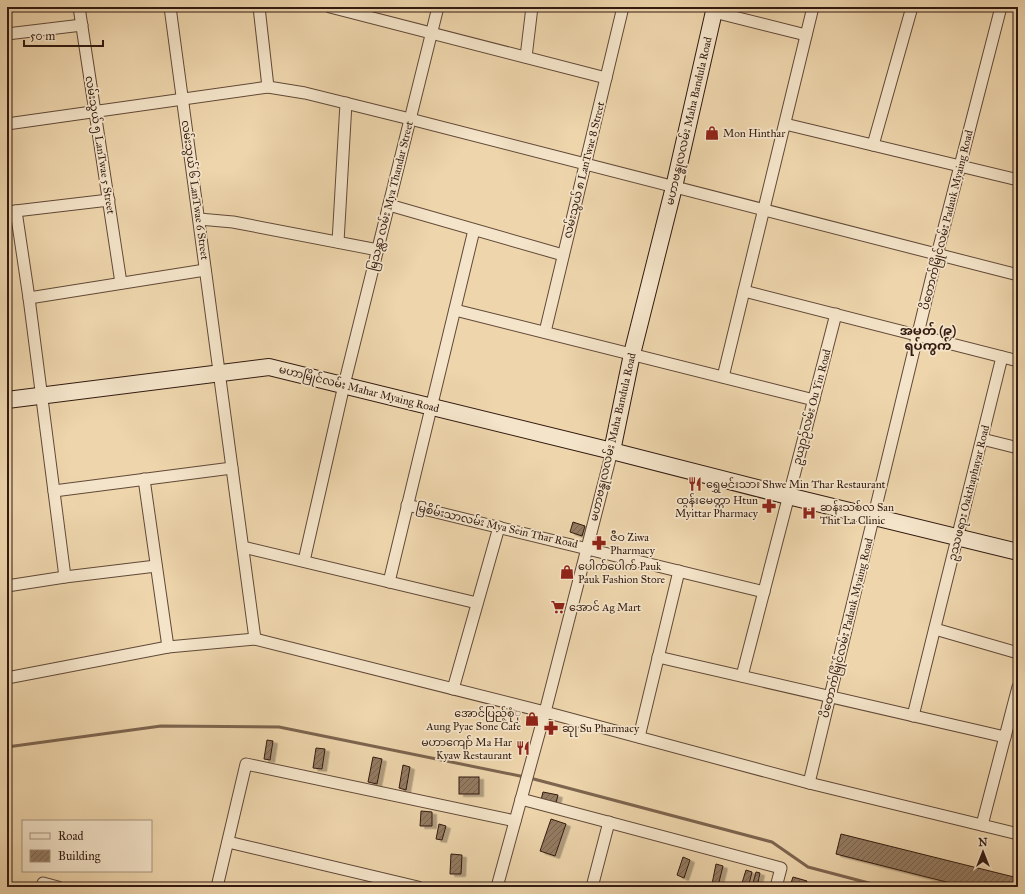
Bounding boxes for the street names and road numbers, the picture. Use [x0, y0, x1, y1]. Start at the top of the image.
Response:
street label: မဟာဗန္ဓုလလမ်း Maha Bandula Road [662, 35, 717, 207]
street label: လမ်းသွယ် ၅ LanTwae 5 Street [81, 75, 118, 216]
street label: လမ်းသွယ် ၈ LanTwae 8 Street [560, 100, 609, 240]
street label: လမ်းသွယ် ၆ LanTwae 6 Street [177, 119, 212, 261]
street label: မြသန္လာ လမ်း Mya Thandar Street [365, 119, 418, 273]
street label: ပိတောက်မြိုင်လမ်း Padauk Myaing Road [917, 128, 978, 312]
street label: ဥယျာဉ်လမ်း Ou Yin Road [789, 347, 836, 467]
street label: မဟာဗန္ဓုလလမ်း Maha Bandula Road [586, 351, 641, 523]
street label: မဟာမြိုင်လမ်း Mahar Myaing Road [277, 362, 441, 417]
street label: ဥဿဖရား Oakthaphayar Road [946, 423, 994, 563]
street label: မြစိမ်းသာလမ်း Mya Sein Thar Road [414, 500, 580, 553]
street label: ပိတောက်မြိုင်လမ်း Padauk Myaing Road [817, 536, 878, 720]

